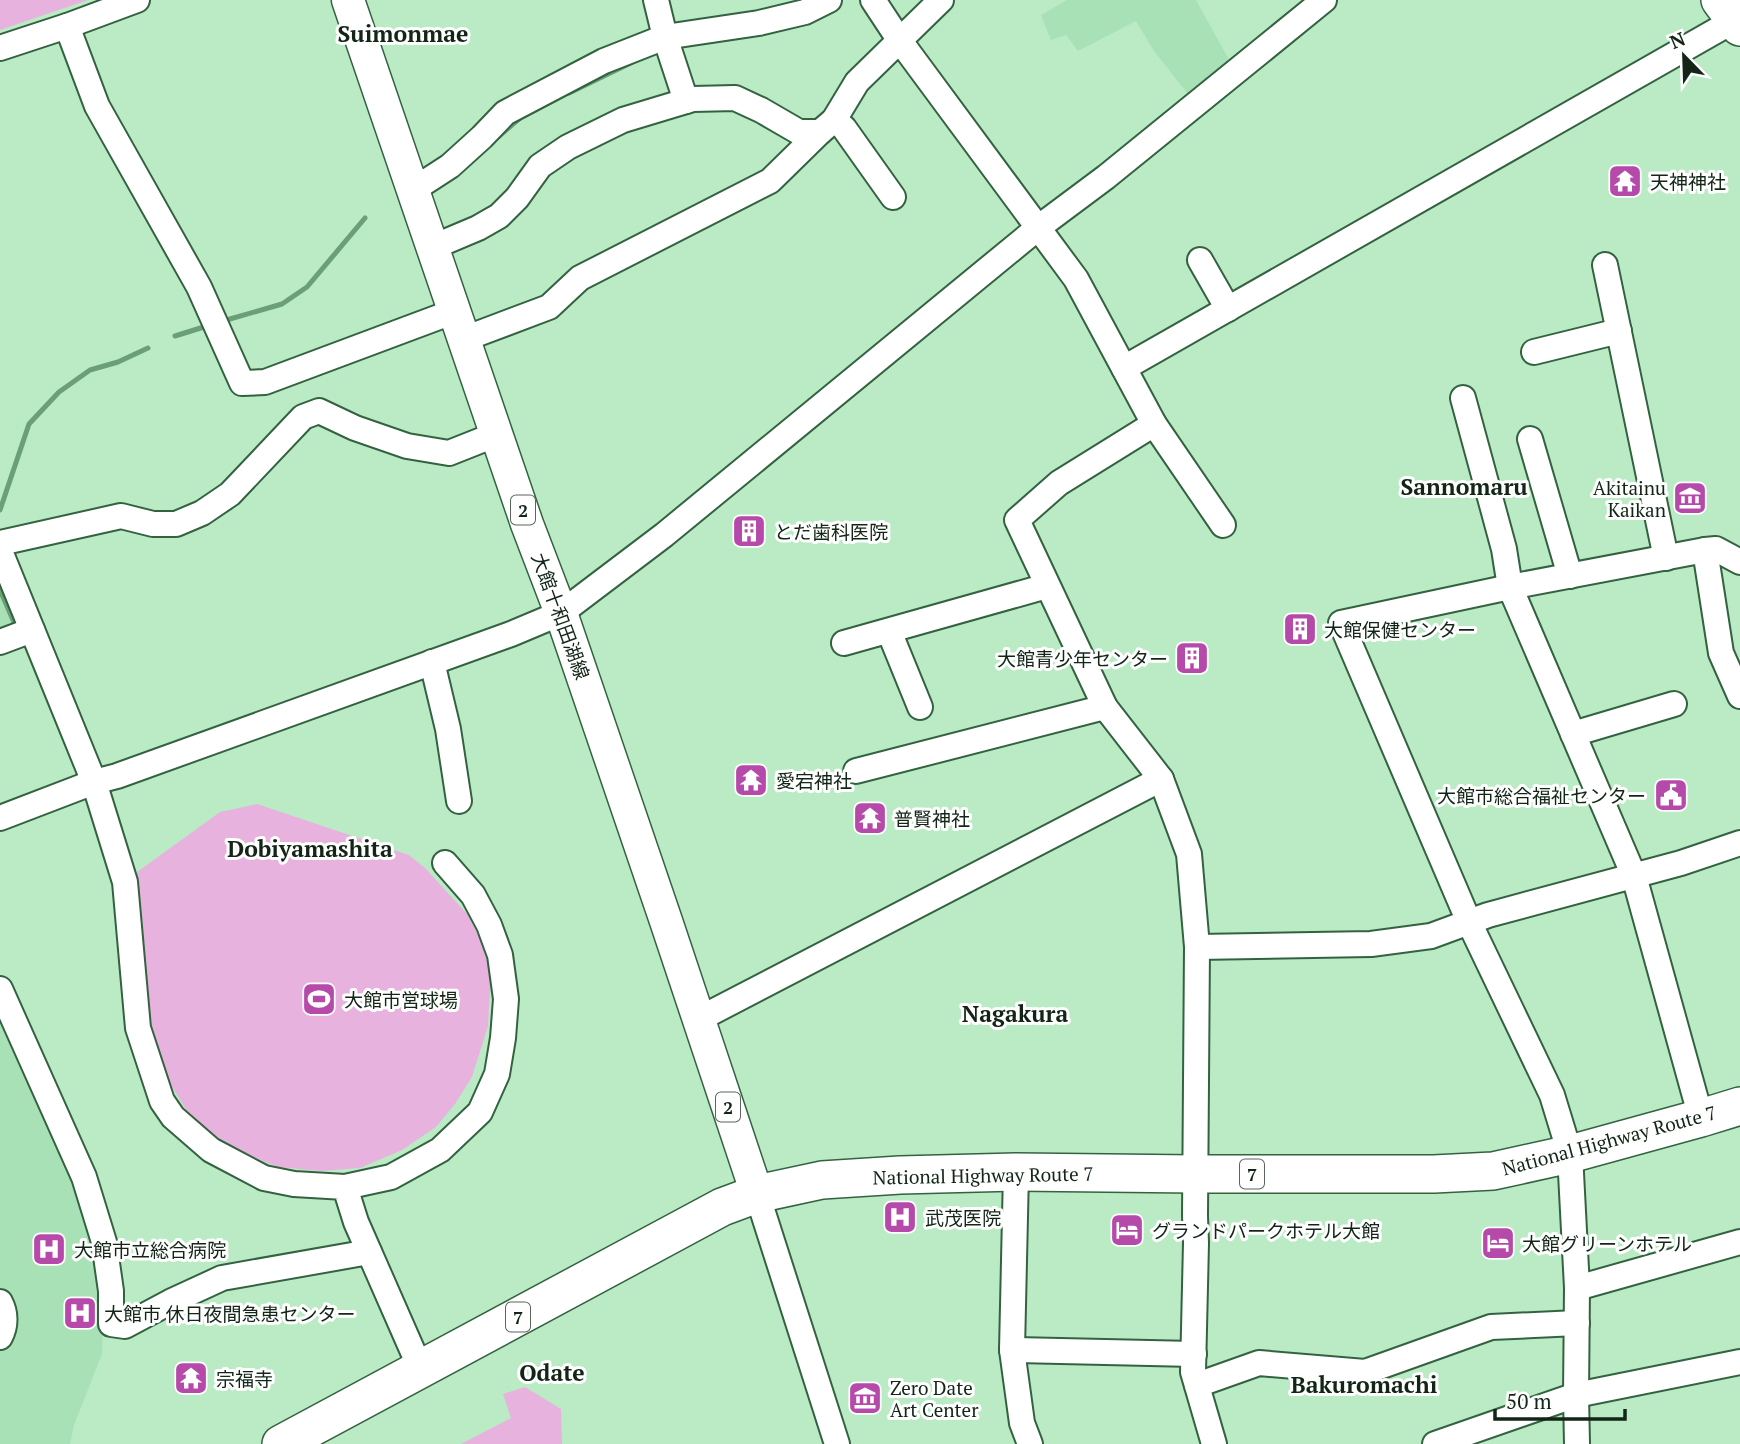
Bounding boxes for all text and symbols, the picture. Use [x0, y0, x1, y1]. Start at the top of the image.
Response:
district label: Suimonmae [338, 18, 468, 49]
north arrow [1649, 21, 1719, 91]
text: N [1666, 25, 1689, 54]
temple icon: 天神神社 [1606, 162, 1644, 200]
place label: 天神神社 [1650, 169, 1726, 194]
district label: Sannomaru [1400, 471, 1528, 502]
place label: Akitainu Kaikan [1593, 475, 1666, 522]
museum icon: Akitainu Kaikan [1671, 479, 1709, 517]
road number: 2 [511, 496, 535, 524]
building icon: とだ歯科医院 [730, 512, 768, 550]
place label: とだ歯科医院 [774, 519, 888, 544]
street label: 大館十和田湖線 [527, 549, 595, 683]
building icon: 大館保健センター [1281, 610, 1319, 648]
place label: 大館保健センター [1324, 617, 1476, 642]
building icon: 大館青少年センター [1173, 639, 1211, 677]
place label: 大館青少年センター [997, 646, 1168, 671]
temple icon: 愛宕神社 [732, 761, 770, 799]
place label: 愛宕神社 [776, 768, 852, 793]
public building icon: 大館市総合福祉センター [1652, 776, 1690, 814]
place label: 大館市総合福祉センター [1437, 783, 1646, 808]
temple icon: 普賢神社 [851, 799, 889, 837]
place label: 普賢神社 [894, 806, 970, 831]
district label: Dobiyamashita [227, 833, 393, 864]
sports icon: 大館市営球場 [300, 980, 338, 1018]
place label: 大館市営球場 [344, 987, 458, 1012]
district label: Nagakura [962, 998, 1068, 1029]
road number: 2 [716, 1092, 740, 1122]
street label: National Highway Route 7 [1499, 1099, 1719, 1181]
road number: 7 [1240, 1160, 1264, 1189]
street label: National Highway Route 7 [872, 1161, 1094, 1189]
hospital icon: 武茂医院 [881, 1198, 919, 1236]
place label: 武茂医院 [925, 1205, 1001, 1230]
hotel icon: グランドパークホテル大館 [1108, 1211, 1146, 1249]
place label: グランドパークホテル大館 [1152, 1218, 1380, 1243]
hotel icon: 大館グリーンホテル [1479, 1224, 1517, 1262]
hospital icon: 大館市立総合病院 [30, 1230, 68, 1268]
place label: 大館グリーンホテル [1522, 1231, 1692, 1256]
place label: 大館市立総合病院 [74, 1237, 226, 1262]
hospital icon: 大館市 休日夜間急患センター [61, 1294, 99, 1332]
place label: 大館市 休日夜間急患センター [104, 1301, 356, 1326]
road number: 7 [506, 1302, 530, 1332]
district label: Odate [519, 1357, 585, 1388]
temple icon: 宗福寺 [172, 1359, 210, 1397]
place label: 宗福寺 [216, 1366, 273, 1391]
district label: Bakuromachi [1291, 1369, 1438, 1400]
place label: Zero Date Art Center [890, 1375, 979, 1422]
scale bar [1495, 1378, 1624, 1422]
museum icon: Zero Date Art Center [846, 1379, 884, 1417]
text: 50 m [1506, 1387, 1552, 1415]

